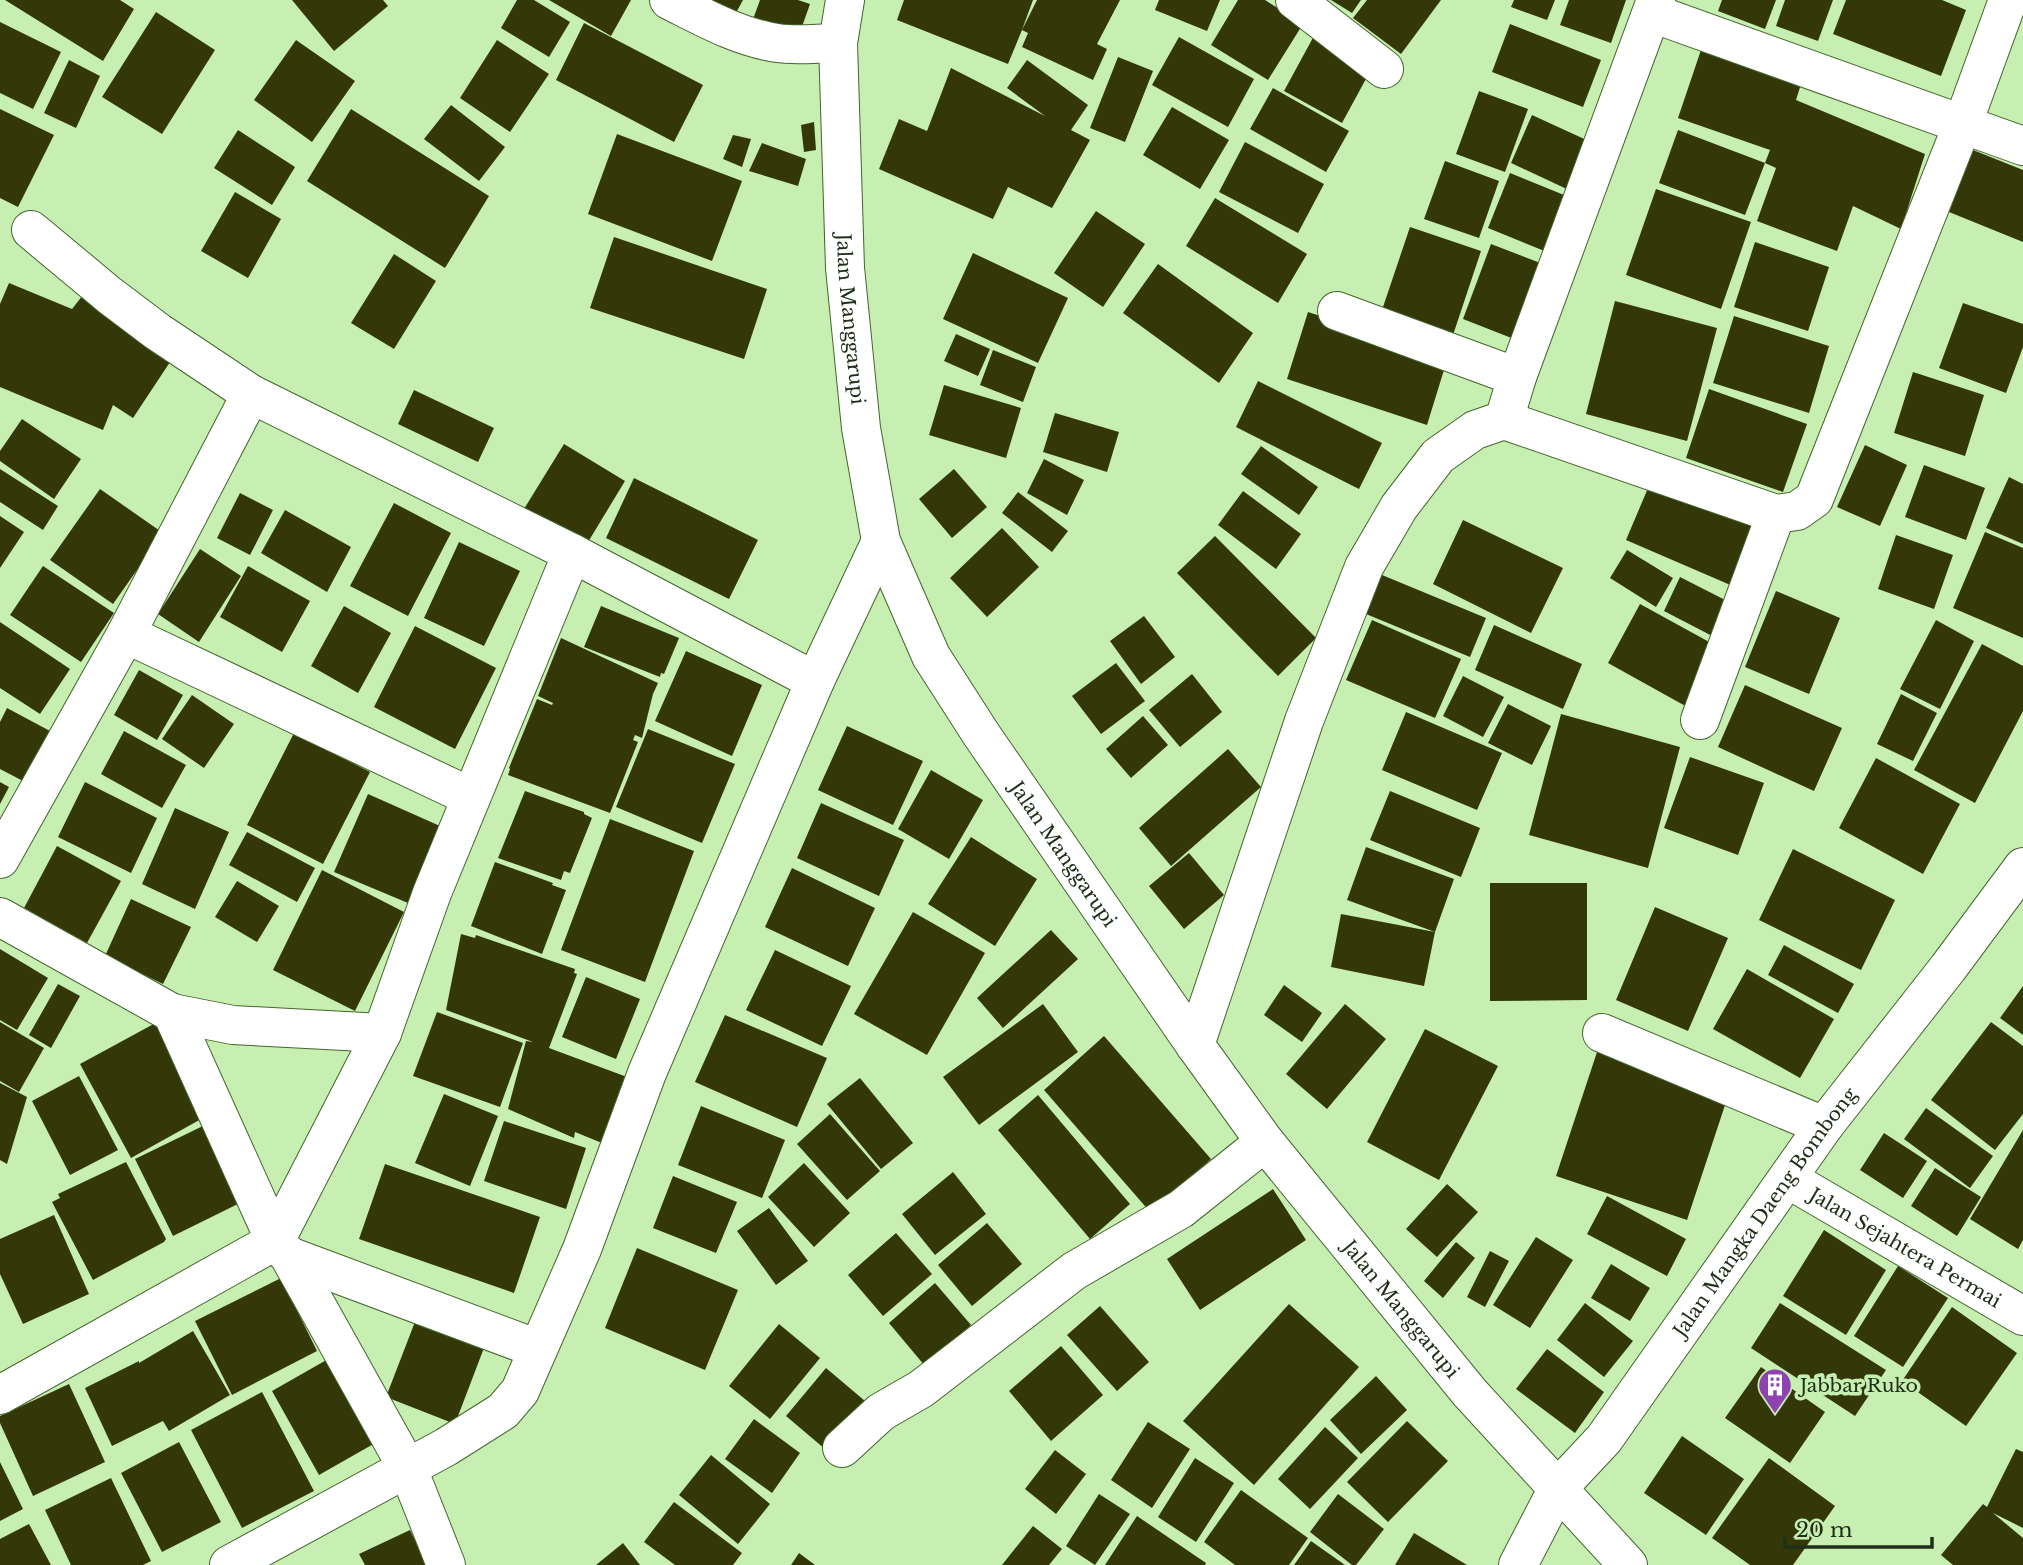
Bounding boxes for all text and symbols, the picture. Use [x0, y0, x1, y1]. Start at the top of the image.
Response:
street label: Jalan Manggarupi [832, 230, 870, 406]
street label: Jalan Manggarupi [1004, 774, 1122, 932]
street label: Jalan Mangka Daeng Bombong [1666, 1082, 1862, 1344]
street label: Jalan Sejahtera Permai [1803, 1181, 2006, 1313]
street label: Jalan Manggarupi [1336, 1233, 1465, 1383]
building icon: Jabbar Ruko [1756, 1366, 1794, 1415]
place label: Jabbar Ruko [1797, 1374, 1918, 1397]
scale bar [1785, 1506, 1932, 1550]
text: 20 m [1796, 1517, 1853, 1543]

